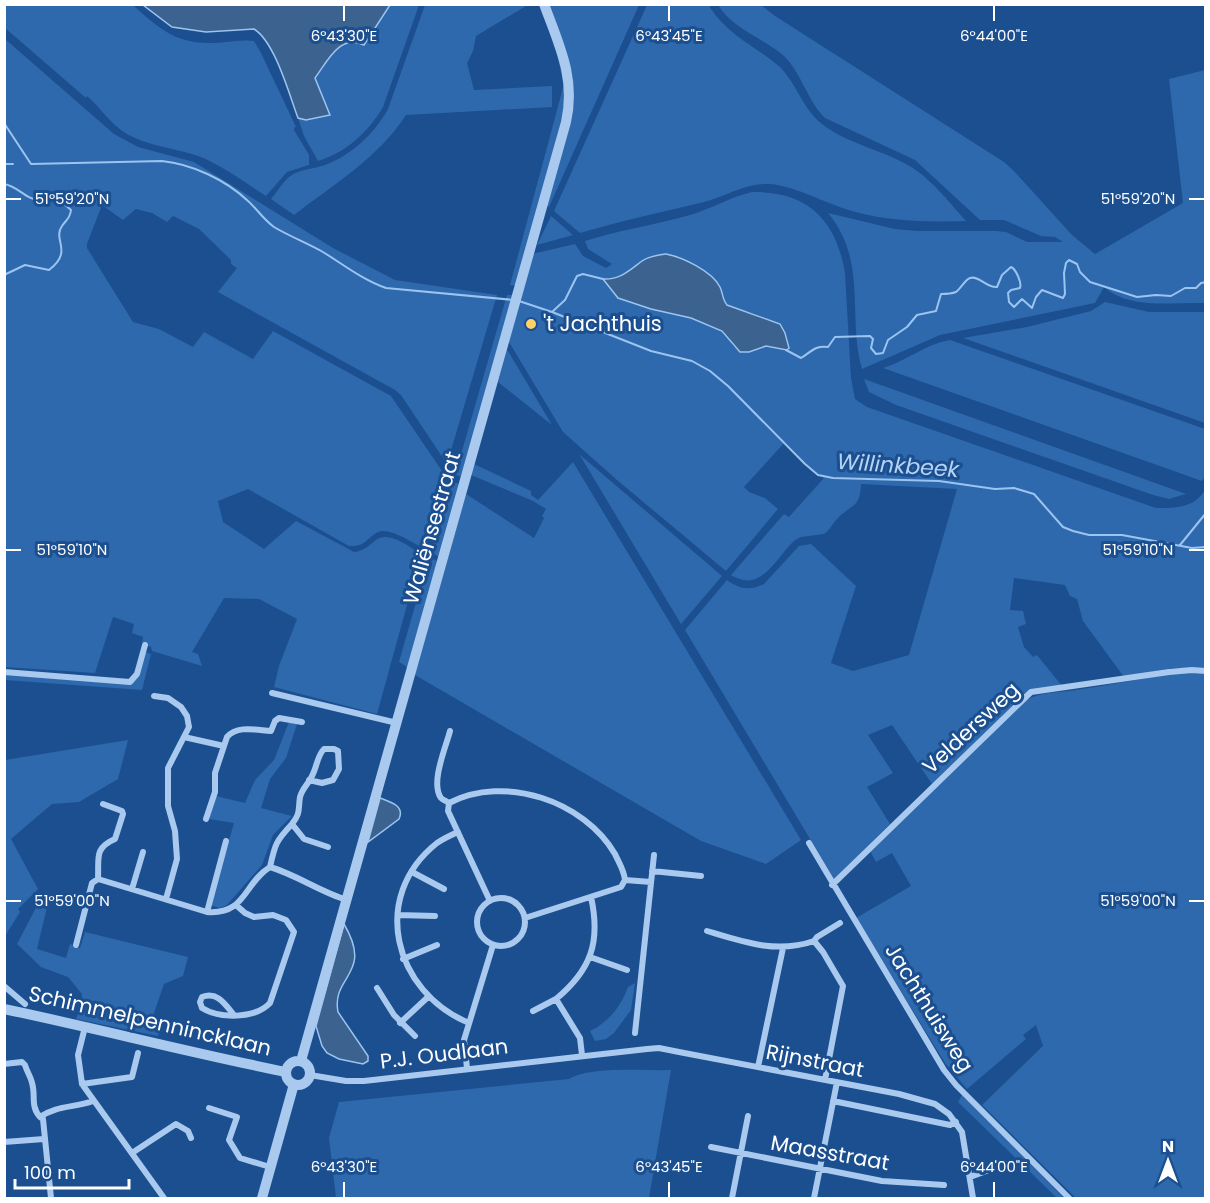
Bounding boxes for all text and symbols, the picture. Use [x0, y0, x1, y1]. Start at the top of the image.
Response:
text: 6°43'30"E [311, 25, 377, 46]
text: 6°43'45"E [635, 25, 703, 46]
text: 6°44'00"E [960, 25, 1028, 46]
text: 51°59'20"N [35, 188, 109, 209]
text: 51°59'20"N [1101, 188, 1175, 209]
place label: 't Jachthuis [543, 309, 662, 338]
marker: 't Jachthuis [524, 317, 538, 331]
water label: Willinkbeek [836, 446, 962, 485]
street label: Waliënsestraat [396, 448, 467, 608]
text: 51°59'10"N [37, 539, 107, 560]
text: 51°59'10"N [1103, 539, 1173, 560]
street label: Veldersweg [916, 675, 1025, 780]
text: 51°59'00"N [34, 890, 110, 911]
text: 51°59'00"N [1100, 890, 1176, 911]
street label: Jachthuisweg [878, 938, 981, 1078]
street label: Schimmelpennincklaan [26, 978, 274, 1063]
street label: P.J. Oudlaan [378, 1031, 510, 1076]
street label: Rijnstraat [764, 1037, 866, 1084]
street label: Maasstraat [769, 1128, 892, 1177]
north arrow [1138, 1131, 1198, 1191]
text: N [1162, 1135, 1174, 1158]
scale bar [15, 1152, 129, 1190]
text: 6°43'30"E [311, 1156, 377, 1177]
text: 6°43'45"E [635, 1156, 703, 1177]
text: 6°44'00"E [960, 1156, 1028, 1177]
text: 100 m [24, 1160, 76, 1185]

